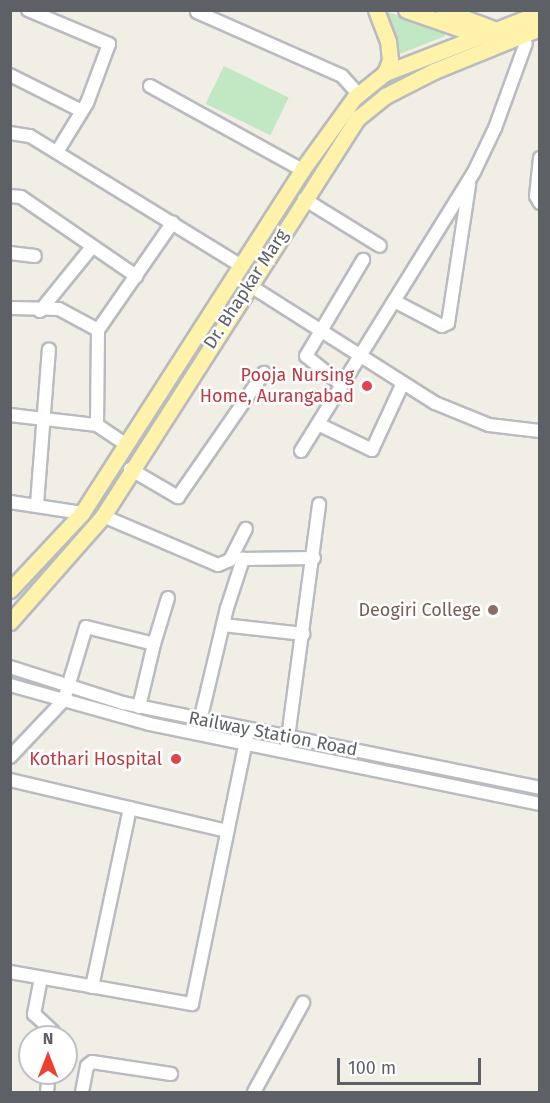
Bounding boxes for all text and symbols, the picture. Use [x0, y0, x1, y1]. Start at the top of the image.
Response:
street label: Dr. Bhapkar Marg [199, 225, 293, 353]
place label: Pooja Nursing Home, Aurangabad [200, 365, 354, 407]
marker: Pooja Nursing Home, Aurangabad [358, 377, 376, 395]
place label: Deogiri College [358, 599, 481, 621]
marker: Deogiri College [486, 603, 500, 617]
street label: Railway Station Road [187, 707, 359, 761]
place label: Kothari Hospital [29, 748, 162, 770]
marker: Kothari Hospital [167, 750, 185, 768]
north arrow [18, 1025, 78, 1085]
text: N [43, 1029, 53, 1048]
scale bar [340, 1046, 484, 1084]
text: 100 m [348, 1057, 396, 1079]

